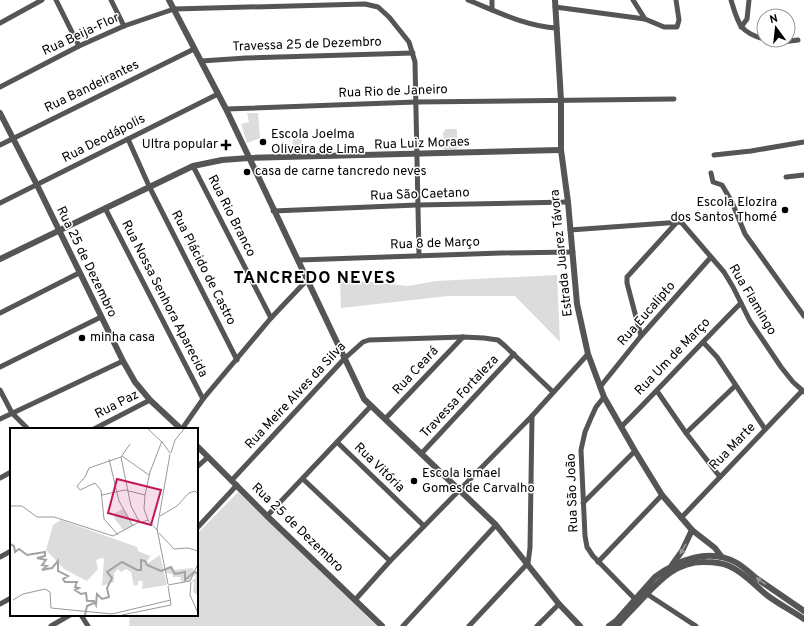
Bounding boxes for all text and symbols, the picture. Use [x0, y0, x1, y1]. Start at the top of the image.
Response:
north arrow [756, 8, 796, 48]
street label: Rua Beija-Flor [40, 10, 122, 60]
text: N [768, 12, 779, 27]
street label: Travessa 25 de Dezembro [232, 34, 382, 56]
street label: Rua Bandeirantes [42, 57, 142, 117]
street label: Rua Rio de Janeiro [338, 82, 448, 102]
street label: Rua Deodápolis [60, 111, 148, 167]
place label: Escola Joelma Oliveira de Lima [271, 127, 365, 158]
street label: Rua Luiz Moraes [374, 134, 470, 154]
place label: Ultra popular [142, 137, 218, 153]
marker: Escola Joelma Oliveira de Lima [258, 137, 268, 147]
marker: Ultra popular [221, 140, 231, 150]
place label: casa de carne tancredo neves [255, 164, 427, 180]
marker: casa de carne tancredo neves [242, 167, 252, 177]
street label: Rua Rio Branco [204, 172, 258, 260]
street label: Rua São Caetano [370, 185, 470, 205]
street label: Estrada Juarez Távora [547, 189, 577, 317]
place label: Escola Elozira dos Santos Thomé [670, 195, 777, 226]
street label: Rua 25 de Dezembro [52, 204, 120, 320]
marker: Escola Elozira dos Santos Thomé [780, 205, 790, 215]
street label: Rua Plácido de Castro [167, 208, 239, 328]
street label: Rua Nossa Senhora Aparecida [117, 218, 211, 380]
street label: Rua 8 de Março [390, 234, 480, 254]
street label: Rua Flamingo [725, 262, 779, 338]
district label: TANCREDO NEVES [234, 268, 396, 290]
street label: Rua Eucalipto [615, 279, 679, 349]
street label: Rua Um de Março [632, 315, 714, 399]
place label: minha casa [90, 330, 155, 346]
marker: minha casa [77, 333, 87, 343]
street label: Rua Meire Alves da Silva [242, 339, 350, 453]
street label: Rua Ceará [390, 343, 442, 398]
street label: Travessa Fortaleza [418, 352, 502, 442]
street label: Rua Paz [92, 387, 142, 423]
street label: Rua Marte [706, 420, 760, 474]
inset map [10, 428, 198, 616]
street label: Rua Vitória [350, 440, 408, 496]
street label: Rua São João [564, 453, 582, 533]
place label: Escola Ismael Gomes de Carvalho [422, 466, 535, 497]
marker: Escola Ismael Gomes de Carvalho [409, 476, 419, 486]
street label: Rua 25 de Dezembro [248, 480, 346, 576]
one-way arrow [680, 543, 687, 555]
one-way arrow [756, 577, 766, 585]

